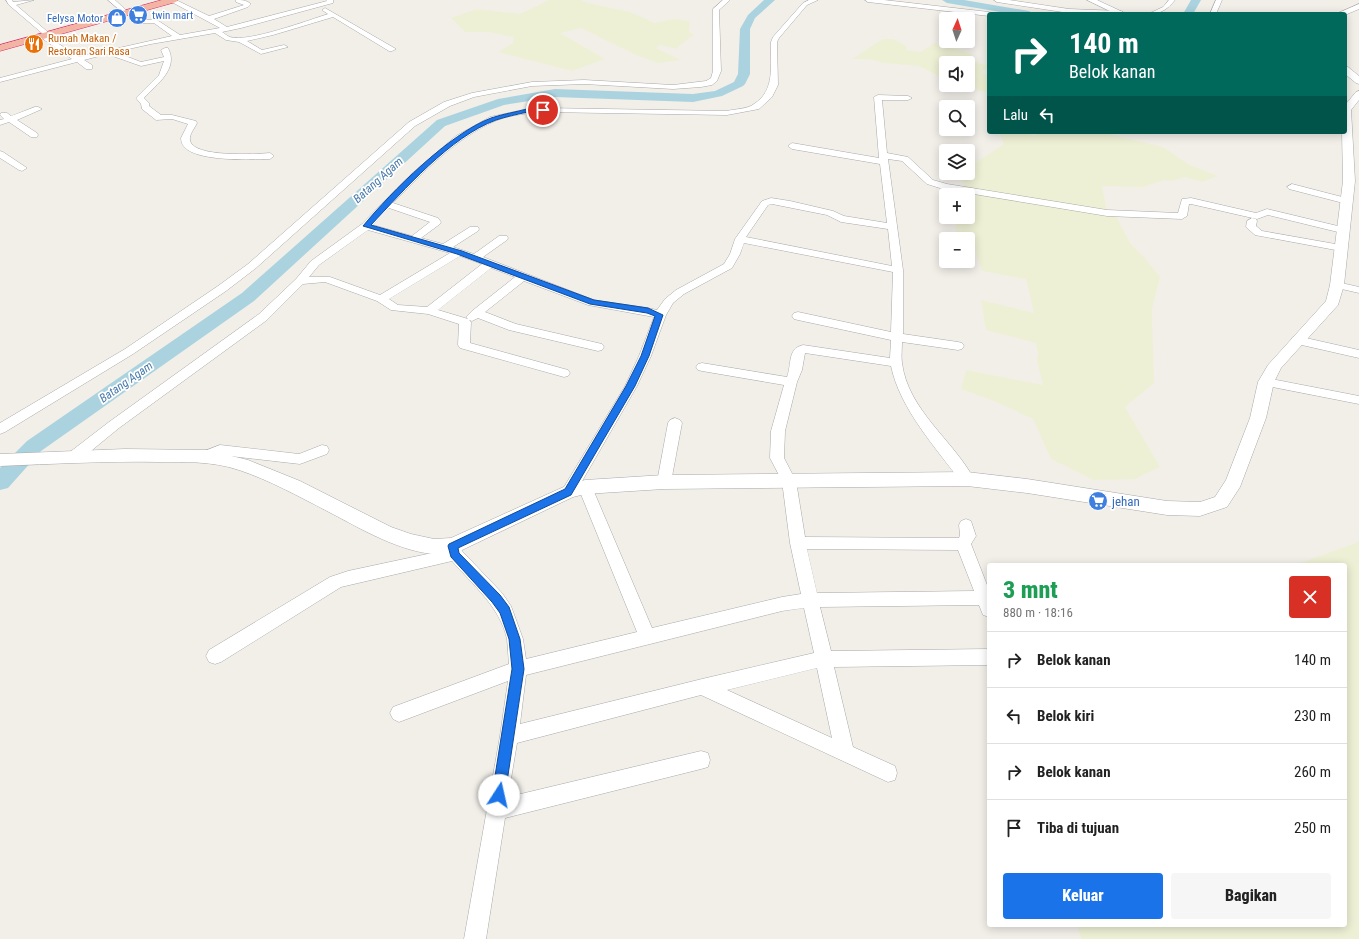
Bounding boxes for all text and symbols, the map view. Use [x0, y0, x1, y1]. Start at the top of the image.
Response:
supermarket icon: twin mart [127, 4, 149, 26]
shop icon: Felysa Motor [106, 7, 128, 29]
place label: twin mart [152, 9, 193, 22]
place label: Felysa Motor [47, 12, 104, 25]
north arrow [939, 12, 975, 48]
map controls [939, 12, 975, 268]
text: 140 m [1069, 27, 1139, 60]
icon: right [1003, 28, 1055, 80]
place label: Rumah Makan / Restoran Sari Rasa [48, 32, 130, 58]
restaurant icon: Rumah Makan / Restoran Sari Rasa [23, 33, 45, 55]
button: sound [939, 56, 975, 92]
text: Belok kanan [1069, 61, 1155, 82]
pin [526, 93, 560, 127]
icon: arrive [532, 99, 554, 121]
button: search [939, 100, 975, 136]
icon: left [1036, 104, 1058, 126]
text: Lalu [1003, 106, 1028, 124]
button: layers [939, 144, 975, 180]
water label: Batang Agam [350, 154, 406, 206]
button: + [939, 188, 975, 224]
button: − [939, 232, 975, 268]
water label: Batang Agam [97, 358, 156, 405]
supermarket icon: jehan [1087, 490, 1109, 512]
place label: jehan [1111, 494, 1140, 509]
text: 3 mnt [1003, 576, 1058, 604]
button: close [1289, 576, 1331, 618]
text: 880 m · 18:16 [1003, 605, 1073, 620]
icon: right [1003, 649, 1025, 671]
text: Belok kanan [1037, 651, 1111, 669]
text: 140 m [1294, 651, 1331, 669]
icon: left [1003, 705, 1025, 727]
text: Belok kiri [1037, 707, 1094, 725]
text: 230 m [1294, 707, 1331, 725]
icon: right [1003, 761, 1025, 783]
text: Belok kanan [1037, 763, 1111, 781]
text: 260 m [1294, 763, 1331, 781]
position arrow [478, 774, 520, 816]
icon: arrive [1003, 817, 1025, 839]
text: Tiba di tujuan [1037, 819, 1119, 837]
text: 250 m [1294, 819, 1331, 837]
button: Keluar [1003, 873, 1163, 919]
button: Bagikan [1171, 873, 1331, 919]

